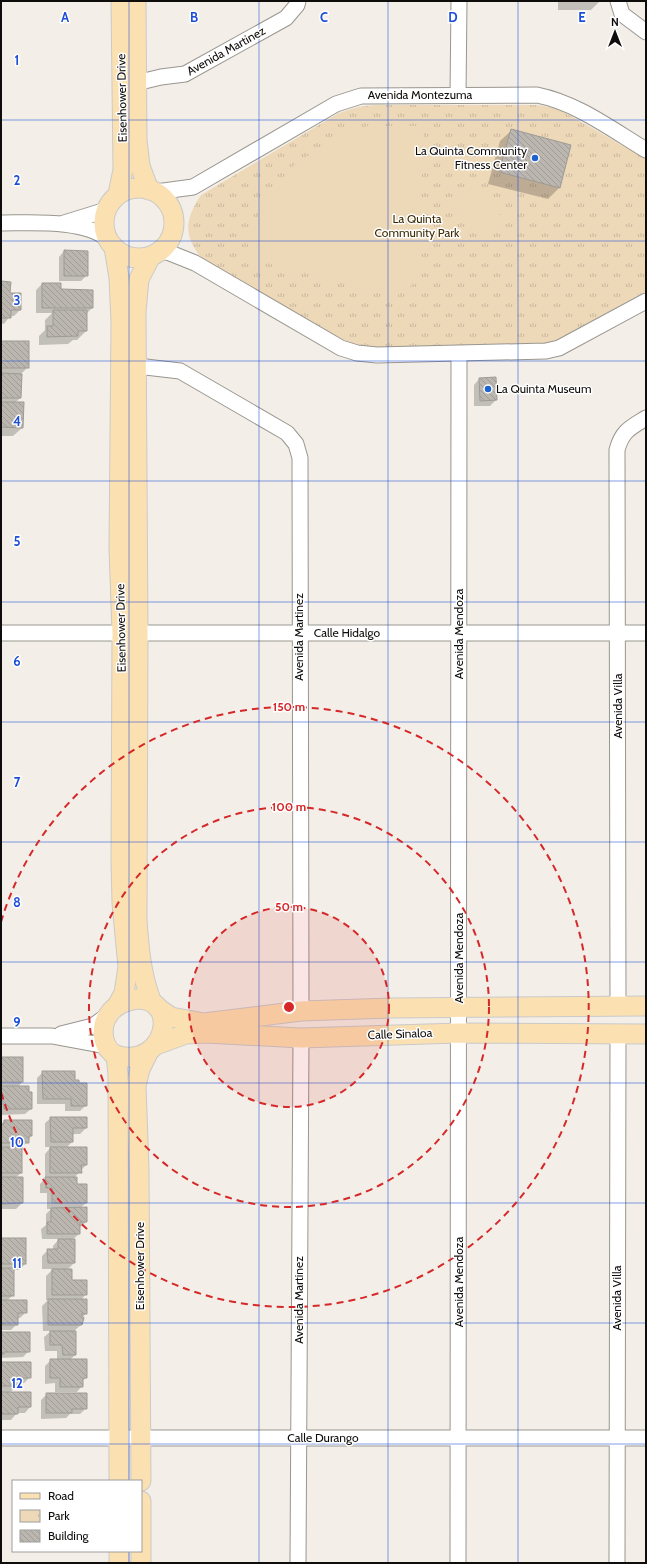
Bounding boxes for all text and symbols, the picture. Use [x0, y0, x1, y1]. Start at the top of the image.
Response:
text: A [61, 9, 70, 25]
text: B [190, 9, 198, 25]
text: C [320, 9, 328, 25]
text: D [448, 9, 458, 25]
text: E [578, 9, 586, 25]
north arrow [595, 12, 635, 52]
text: N [611, 15, 619, 29]
street label: Avenida Martinez [184, 23, 268, 78]
text: 1 [15, 52, 19, 68]
street label: Eisenhower Drive [113, 54, 130, 142]
street label: Avenida Montezuma [368, 87, 472, 102]
place label: La Quinta Community Fitness Center [415, 143, 527, 172]
marker: La Quinta Community Fitness Center [530, 153, 540, 163]
text: 2 [14, 172, 21, 188]
park label: La Quinta Community Park [375, 211, 460, 240]
text: 3 [13, 292, 21, 308]
place label: La Quinta Museum [496, 381, 591, 396]
marker: La Quinta Museum [483, 384, 493, 394]
text: 4 [13, 413, 21, 429]
text: 5 [14, 533, 21, 549]
street label: Eisenhower Drive [112, 584, 129, 672]
street label: Avenida Mendoza [451, 589, 466, 679]
street label: Avenida Martinez [291, 593, 306, 681]
street label: Calle Hidalgo [314, 625, 381, 640]
text: 6 [13, 653, 21, 669]
street label: Avenida Villa [610, 673, 625, 739]
text: 150 m [273, 699, 305, 714]
text: 7 [14, 774, 21, 790]
text: 100 m [272, 799, 306, 814]
text: 8 [13, 894, 21, 910]
text: 50 m [275, 899, 303, 914]
street label: Avenida Mendoza [451, 913, 466, 1003]
centre of rings [282, 1000, 296, 1014]
text: 9 [13, 1014, 21, 1030]
street label: Calle Sinaloa [367, 1025, 433, 1042]
text: 10 [10, 1134, 24, 1150]
street label: Eisenhower Drive [132, 1222, 147, 1310]
street label: Avenida Mendoza [451, 1237, 466, 1327]
text: 11 [12, 1255, 22, 1271]
street label: Avenida Martinez [291, 1256, 306, 1344]
street label: Avenida Villa [609, 1265, 624, 1331]
text: 12 [11, 1375, 23, 1391]
street label: Calle Durango [287, 1430, 359, 1445]
legend [12, 1480, 142, 1552]
text: Road [48, 1488, 74, 1503]
text: Park [48, 1508, 70, 1523]
text: Building [48, 1528, 90, 1543]

